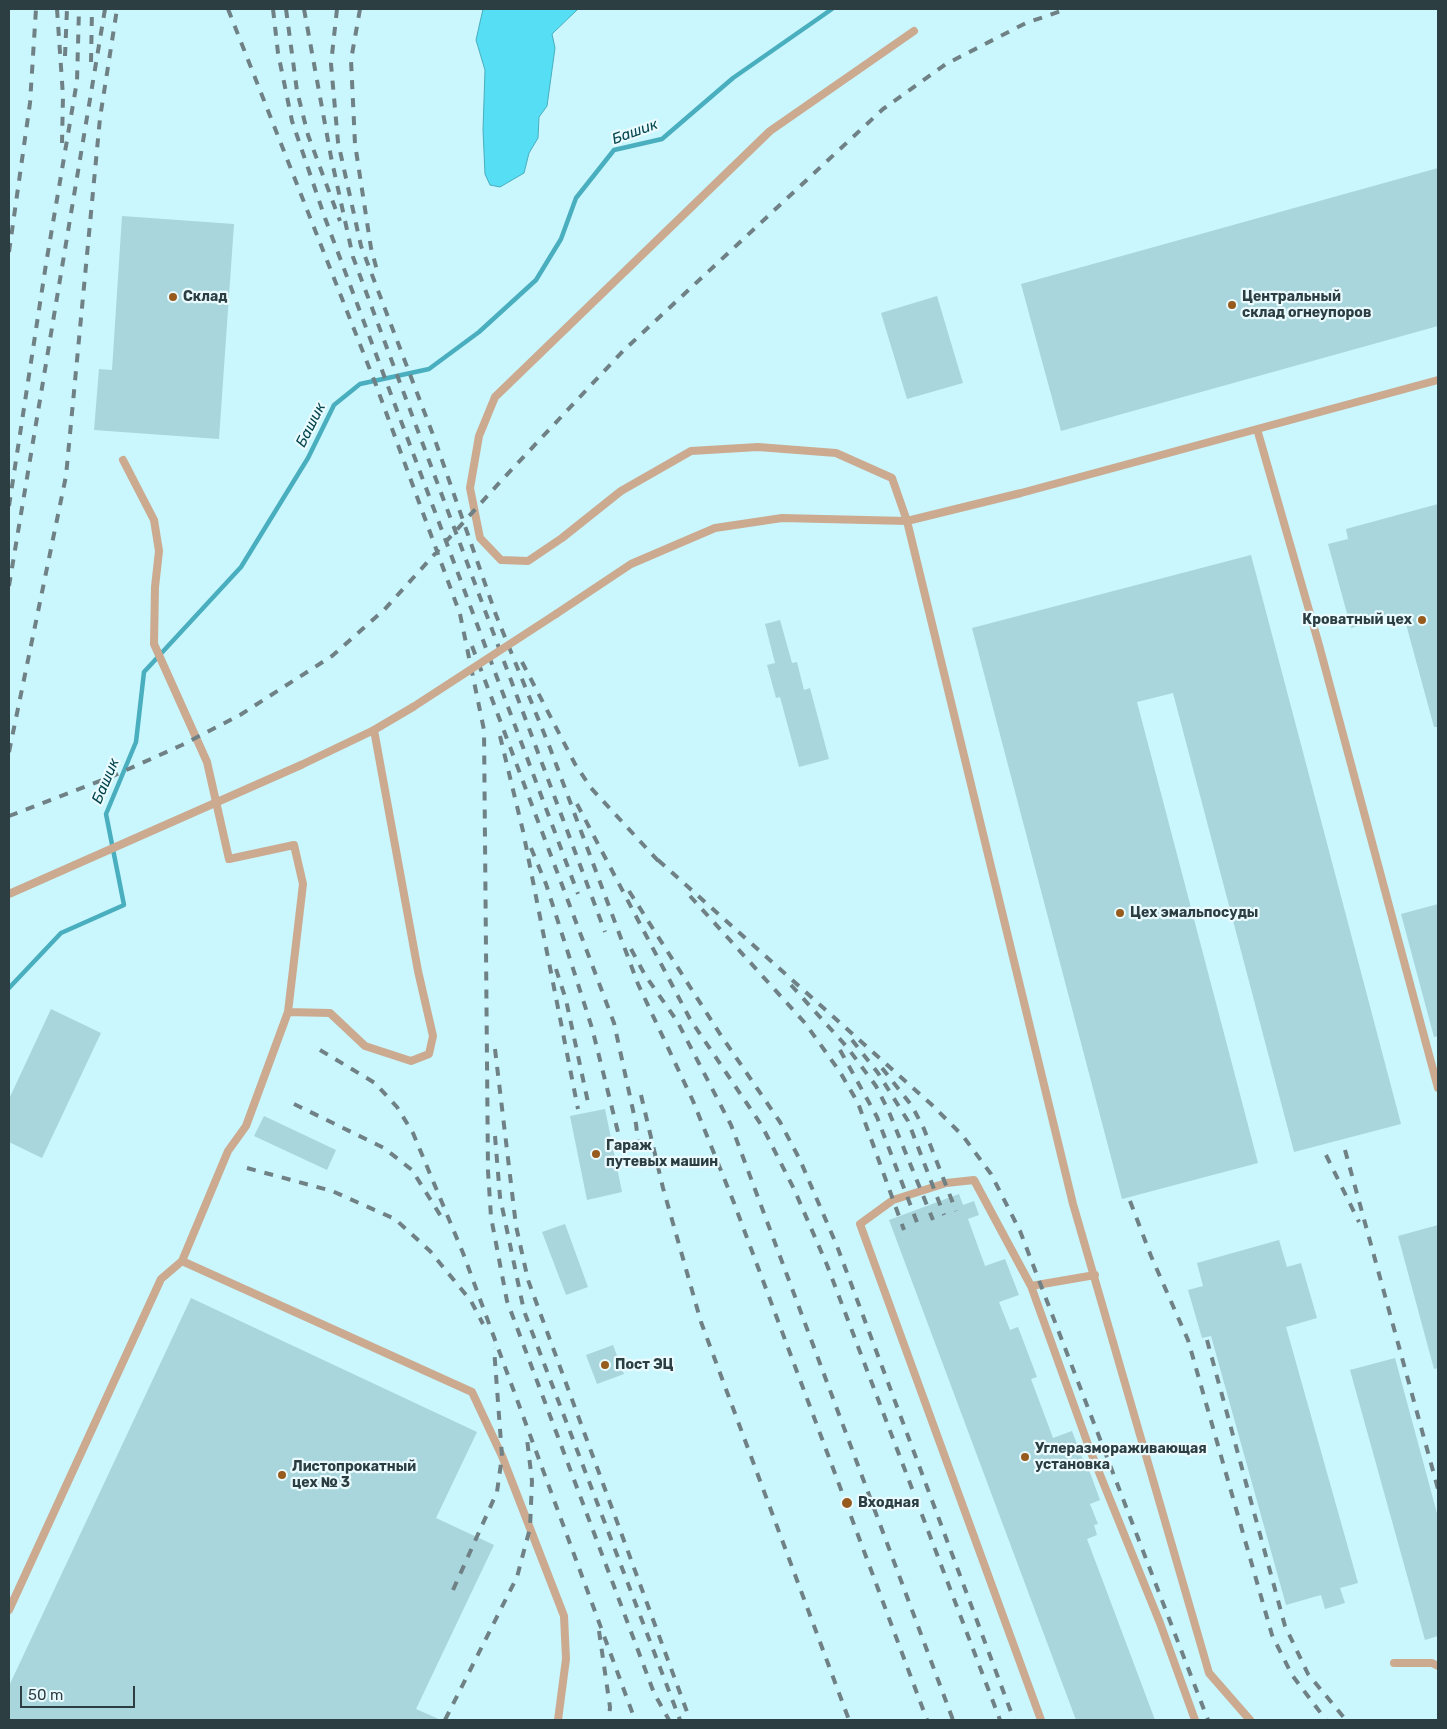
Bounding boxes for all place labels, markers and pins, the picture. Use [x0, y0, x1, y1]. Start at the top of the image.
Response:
place label: Склад [183, 289, 228, 305]
place label: Центральный склад огнеупоров [1242, 289, 1371, 322]
marker: Склад [167, 291, 179, 303]
marker: Центральный склад огнеупоров [1226, 299, 1238, 311]
place label: Кроватный цех [1302, 612, 1412, 628]
marker: Кроватный цех [1416, 614, 1428, 626]
place label: Цех эмальпосуды [1130, 905, 1258, 921]
marker: Цех эмальпосуды [1114, 907, 1126, 919]
place label: Гараж путевых машин [606, 1138, 718, 1170]
marker: Гараж путевых машин [590, 1148, 602, 1160]
place label: Поcт ЭЦ [615, 1357, 673, 1373]
marker: Поcт ЭЦ [599, 1359, 611, 1371]
place label: Углеразмораживающая установка [1035, 1441, 1207, 1474]
marker: Углеразмораживающая установка [1019, 1451, 1031, 1463]
place label: Листопрокатный цех № 3 [292, 1459, 416, 1491]
marker: Листопрокатный цех № 3 [276, 1469, 288, 1481]
place label: Входная [858, 1495, 919, 1511]
marker: Входная [840, 1496, 854, 1510]

